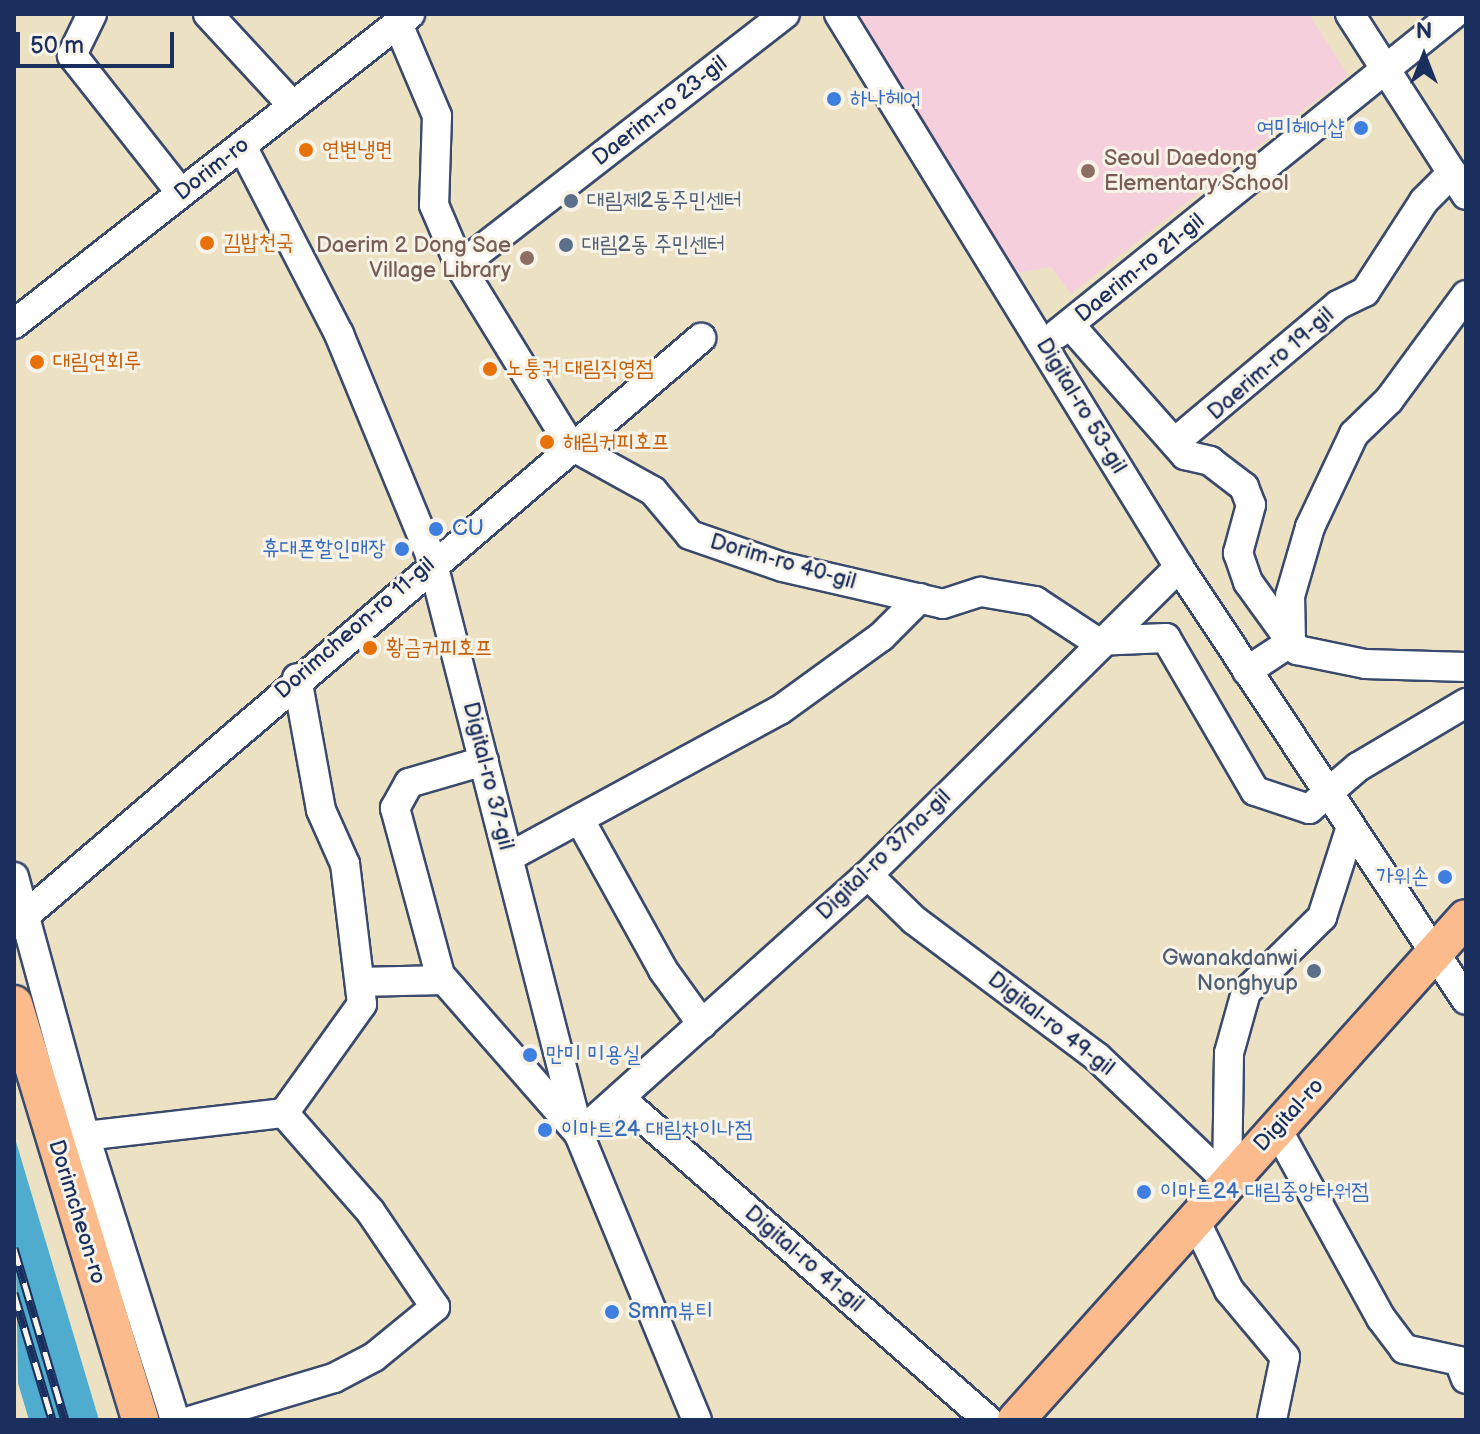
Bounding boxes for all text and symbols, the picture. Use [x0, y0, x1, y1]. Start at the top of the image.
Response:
scale bar [20, 16, 178, 66]
north arrow [1384, 16, 1464, 96]
text: N [1416, 18, 1432, 45]
text: 50 m [30, 31, 84, 60]
street label: Daerim-ro 23-gil [588, 50, 732, 172]
place label: 하나헤어 [850, 86, 921, 112]
marker: 하나헤어 [825, 90, 843, 108]
place label: 여미헤어샵 [1256, 115, 1345, 141]
marker: 여미헤어샵 [1352, 119, 1370, 137]
street label: Dorim-ro [169, 132, 255, 206]
place label: 연변냉면 [322, 137, 393, 163]
marker: 연변냉면 [297, 141, 315, 159]
place label: Seoul Daedong Elementary School [1104, 145, 1290, 196]
marker: Seoul Daedong Elementary School [1079, 162, 1097, 180]
place label: 대림제2동주민센터 [587, 188, 742, 214]
marker: 대림제2동주민센터 [562, 192, 580, 210]
street label: Daerim-ro 21-gil [1070, 208, 1210, 328]
place label: 김밥천국 [223, 230, 294, 256]
place label: Daerim 2 Dong Sae Village Library [316, 232, 511, 284]
place label: 대림2동 주민센터 [582, 232, 725, 258]
marker: 김밥천국 [198, 234, 216, 252]
marker: 대림2동 주민센터 [557, 236, 575, 254]
marker: Daerim 2 Dong Sae Village Library [518, 249, 536, 267]
street label: Daerim-ro 19-gil [1203, 302, 1339, 426]
street label: Digital-ro 53-gil [1030, 333, 1132, 479]
place label: 대림연회루 [53, 349, 142, 375]
marker: 대림연회루 [28, 353, 46, 371]
place label: 노퉁궈 대림직영점 [506, 356, 654, 382]
marker: 노퉁궈 대림직영점 [481, 360, 499, 378]
place label: 해림커피호프 [563, 429, 669, 455]
marker: 해림커피호프 [538, 433, 556, 451]
place label: CU [452, 516, 484, 542]
marker: CU [427, 520, 445, 538]
street label: Dorim-ro 40-gil [707, 529, 859, 595]
place label: 휴대폰할인매장 [262, 536, 386, 562]
marker: 휴대폰할인매장 [393, 540, 411, 558]
street label: Dorimcheon-ro 11-gil [270, 551, 440, 705]
place label: 황금커피호프 [386, 635, 492, 661]
marker: 황금커피호프 [361, 639, 379, 657]
street label: Digital-ro 37-gil [457, 699, 519, 853]
street label: Digital-ro 37na-gil [811, 784, 957, 926]
place label: 가위손 [1376, 864, 1429, 890]
marker: 가위손 [1436, 868, 1454, 886]
place label: Gwanakdanwi Nonghyup [1162, 945, 1298, 996]
marker: Gwanakdanwi Nonghyup [1305, 962, 1323, 980]
street label: Digital-ro 49-gil [982, 966, 1120, 1082]
place label: 만미 미용실 [546, 1042, 640, 1068]
marker: 만미 미용실 [521, 1046, 539, 1064]
street label: Digital-ro [1248, 1073, 1330, 1157]
place label: 이마트24 대림차이나점 [561, 1117, 752, 1143]
marker: 이마트24 대림차이나점 [536, 1121, 554, 1139]
street label: Dorimcheon-ro [43, 1137, 111, 1287]
place label: 이마트24 대림중앙타워점 [1160, 1179, 1369, 1205]
marker: 이마트24 대림중앙타워점 [1135, 1183, 1153, 1201]
street label: Digital-ro 41-gil [739, 1200, 869, 1318]
place label: Smm뷰티 [628, 1299, 713, 1325]
marker: Smm뷰티 [603, 1303, 621, 1321]

